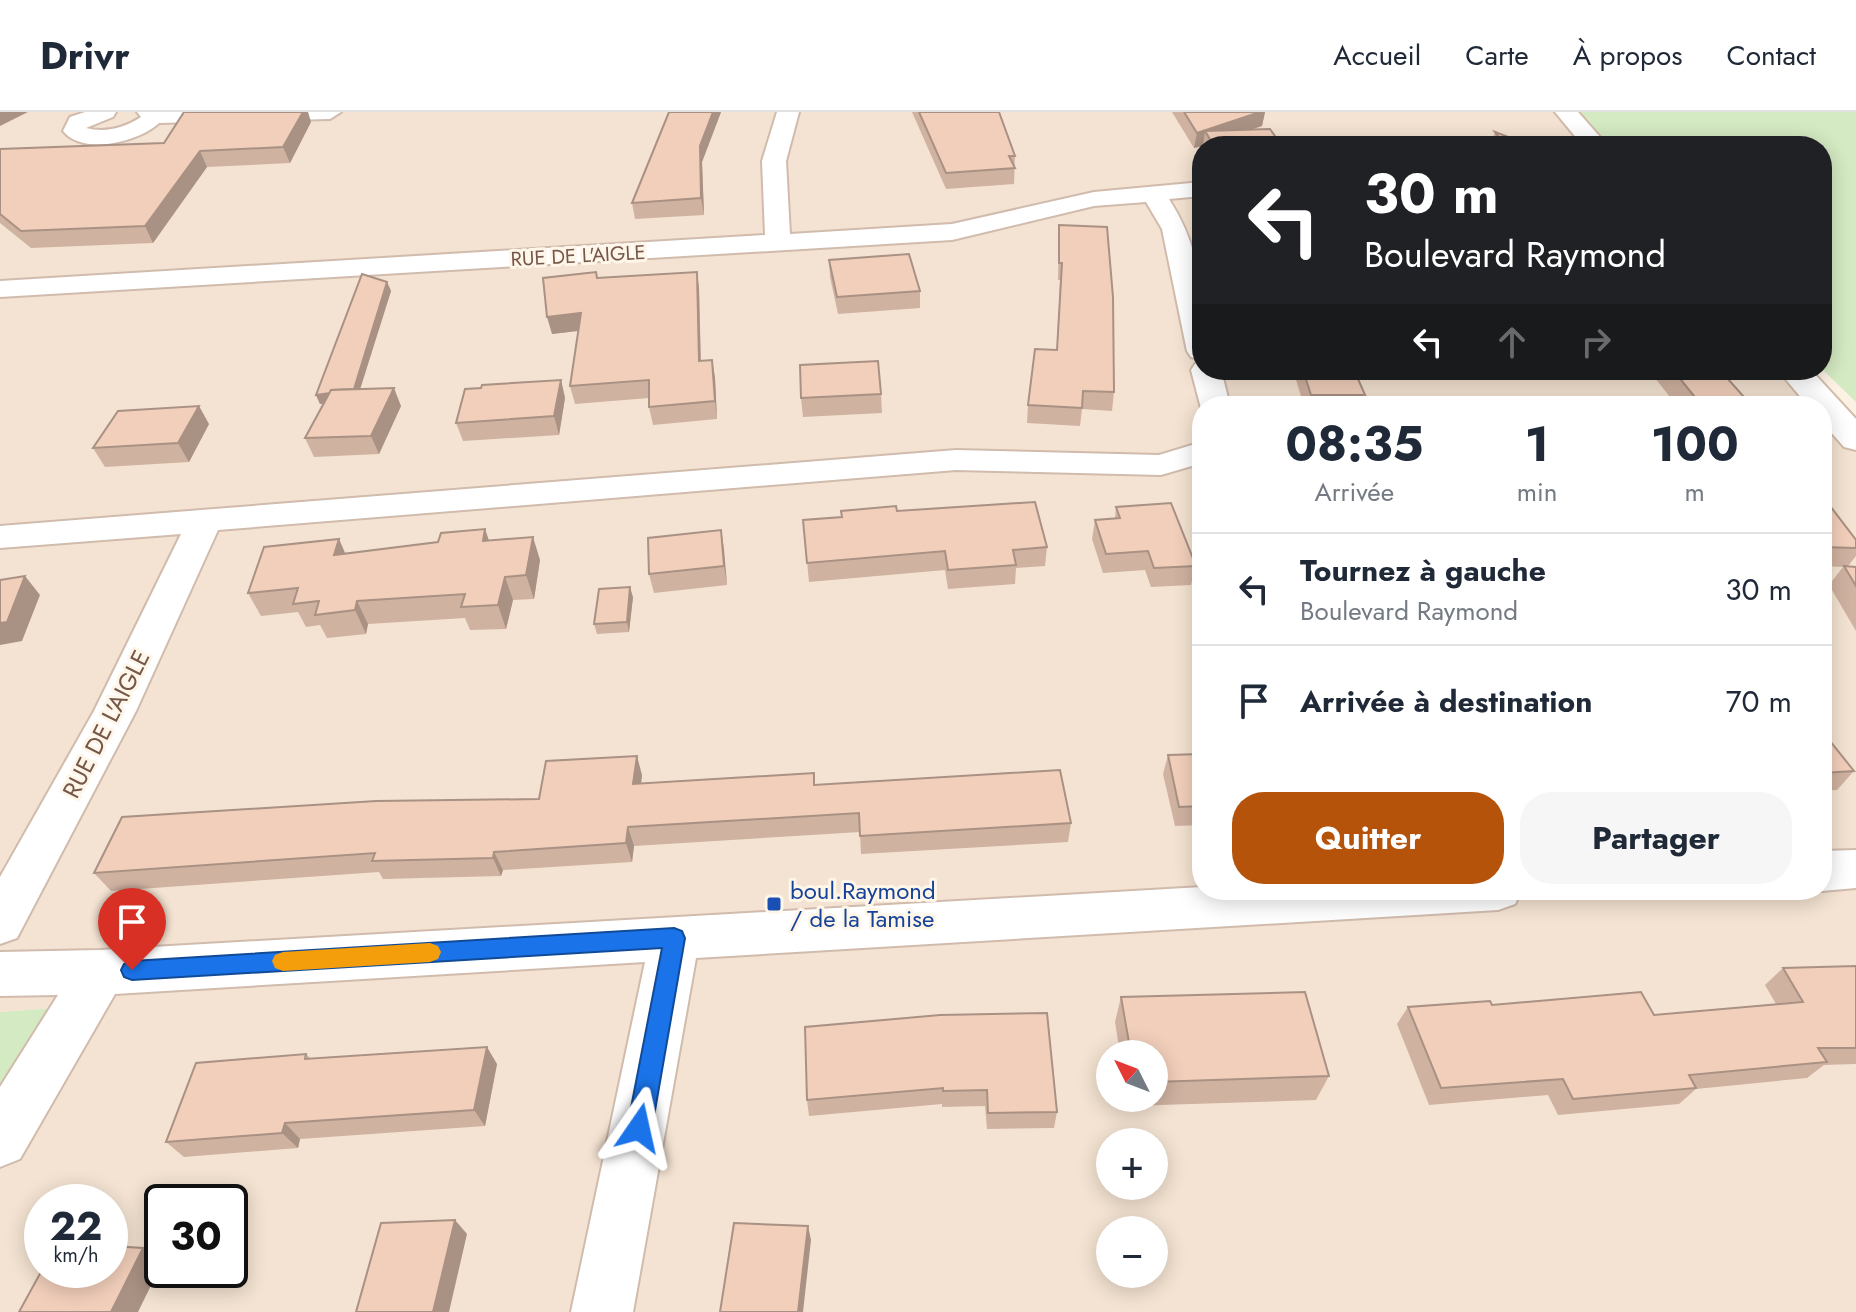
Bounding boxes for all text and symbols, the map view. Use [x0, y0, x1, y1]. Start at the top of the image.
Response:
text: Drivr [40, 28, 130, 83]
text: Accueil [1333, 35, 1421, 76]
text: Carte [1465, 35, 1529, 76]
text: À propos [1573, 35, 1683, 76]
text: Contact [1727, 35, 1816, 76]
text: 30 m [1364, 153, 1499, 234]
icon: left [1232, 168, 1336, 272]
text: Boulevard Raymond [1364, 228, 1666, 280]
street label: RUE DE L'AIGLE [510, 238, 646, 274]
icon: left [1406, 320, 1450, 364]
icon: ahead [1490, 320, 1534, 364]
icon: right [1574, 320, 1618, 364]
text: 08:35 [1285, 410, 1423, 479]
text: 1 [1525, 410, 1549, 479]
text: 100 [1651, 410, 1739, 479]
text: Arrivée [1315, 473, 1394, 511]
text: min [1517, 473, 1557, 511]
text: m [1685, 473, 1705, 511]
text: Tournez à gauche [1300, 549, 1546, 592]
icon: left [1232, 567, 1276, 611]
text: 30 m [1725, 568, 1792, 611]
text: Boulevard Raymond [1300, 592, 1518, 630]
street label: RUE DE L'AIGLE [54, 644, 158, 804]
icon: arrive [1232, 679, 1276, 723]
text: Arrivée à destination [1300, 680, 1592, 723]
text: 70 m [1726, 680, 1792, 723]
button: Quitter [1232, 792, 1504, 884]
button: Partager [1520, 792, 1792, 884]
place label: boul.Raymond / de la Tamise [790, 873, 936, 936]
pin [98, 888, 166, 970]
marker: boul.Raymond / de la Tamise [765, 895, 783, 913]
icon: arrive [110, 900, 154, 944]
north arrow [1096, 1040, 1168, 1112]
map controls [1096, 1040, 1168, 1288]
position arrow [597, 1086, 681, 1170]
button: + [1096, 1128, 1168, 1200]
speed limit sign: 30 [144, 1184, 248, 1288]
text: 22 [50, 1197, 102, 1255]
button: − [1096, 1216, 1168, 1288]
text: km/h [53, 1241, 99, 1270]

